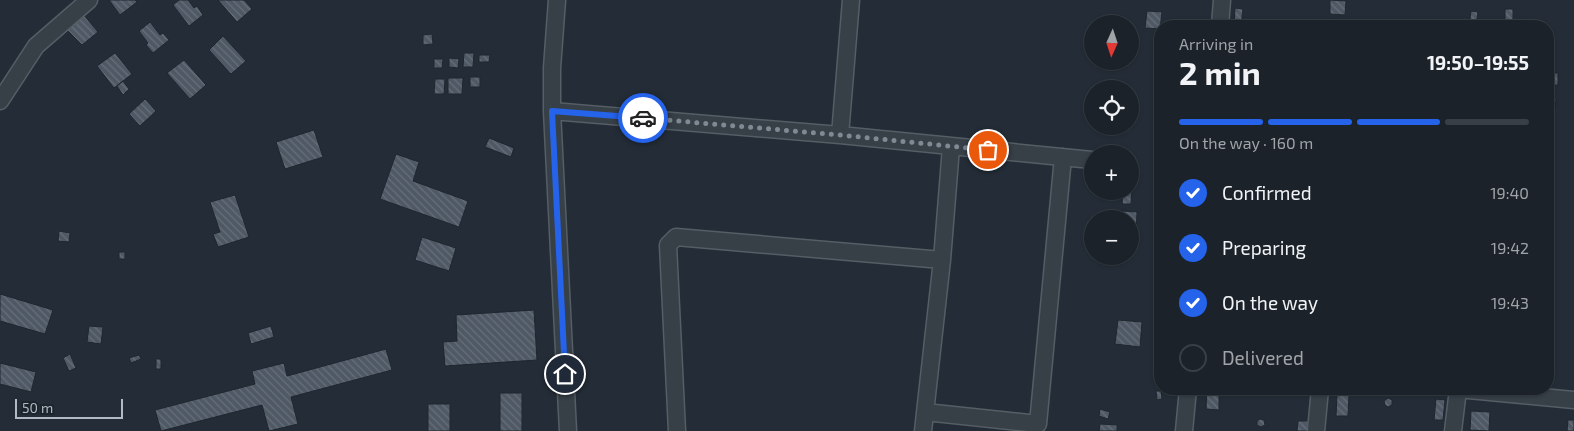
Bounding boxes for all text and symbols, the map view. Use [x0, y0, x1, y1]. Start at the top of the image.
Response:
north arrow [1084, 15, 1139, 70]
map controls [1084, 15, 1139, 265]
text: Arriving in [1179, 34, 1253, 53]
text: 19:50–19:55 [1427, 51, 1529, 74]
text: 2 min [1179, 53, 1261, 91]
button: locate [1084, 80, 1139, 135]
courier [618, 93, 668, 143]
icon: car [629, 104, 657, 132]
pin [967, 129, 1009, 171]
text: On the way · 160 m [1179, 133, 1313, 152]
icon: bag [974, 136, 1002, 164]
button: + [1084, 145, 1139, 200]
icon: check [1179, 179, 1207, 207]
text: Confirmed [1222, 181, 1312, 204]
text: 19:40 [1490, 183, 1529, 202]
button: − [1084, 210, 1139, 265]
icon: check [1179, 234, 1207, 262]
text: Preparing [1222, 236, 1306, 259]
text: 19:42 [1491, 238, 1529, 257]
icon: check [1179, 289, 1207, 317]
text: On the way [1222, 291, 1318, 314]
text: 19:43 [1491, 293, 1529, 312]
text: Delivered [1222, 346, 1304, 369]
pin [544, 353, 586, 395]
icon: home [551, 360, 579, 388]
scale bar [15, 396, 122, 419]
text: 50 m [22, 399, 53, 416]

